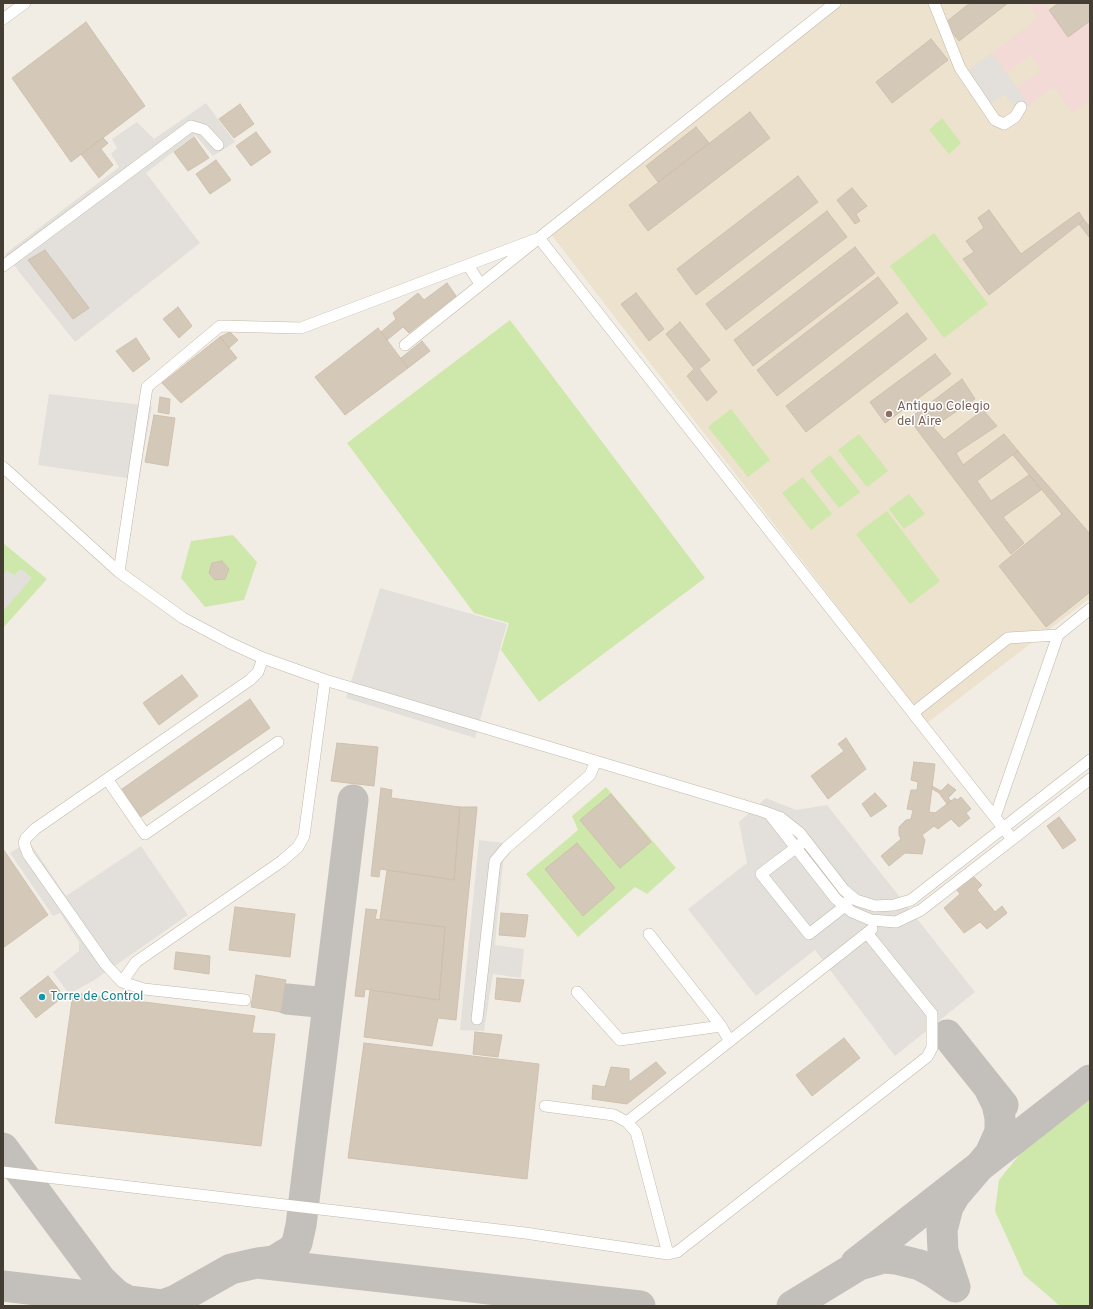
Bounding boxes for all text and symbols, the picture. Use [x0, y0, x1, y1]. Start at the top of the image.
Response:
place label: Antiguo Colegio del Aire [897, 399, 990, 430]
marker: Antiguo Colegio del Aire [884, 409, 894, 419]
place label: Torre de Control [50, 989, 143, 1005]
marker: Torre de Control [37, 992, 47, 1002]

